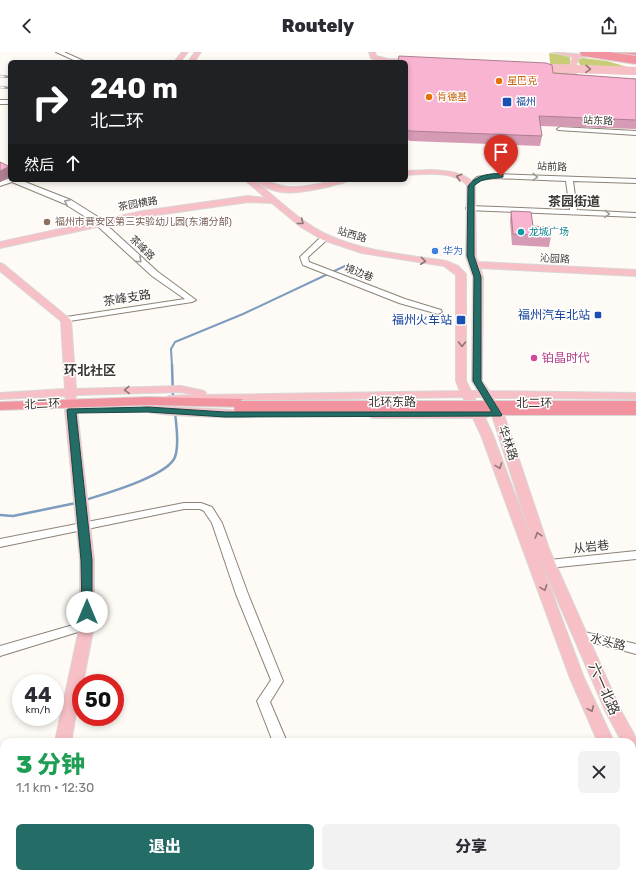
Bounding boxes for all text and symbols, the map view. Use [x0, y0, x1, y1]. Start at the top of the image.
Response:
icon: back [16, 15, 38, 37]
text: Routely [282, 15, 354, 37]
icon: share [598, 15, 620, 37]
one-way arrow [585, 65, 591, 73]
text: 240 m [90, 72, 178, 105]
place label: 星巴克 [507, 75, 537, 87]
icon: right [24, 76, 76, 128]
marker: 星巴克 [494, 76, 504, 86]
place label: 肯德基 [437, 91, 467, 103]
marker: 肯德基 [424, 92, 434, 102]
marker: 福州 [501, 96, 513, 108]
place label: 福州 [516, 96, 536, 108]
text: 北二环 [90, 110, 144, 132]
street label: 站东路 [583, 114, 613, 128]
pin [484, 135, 518, 176]
icon: arrive [490, 141, 512, 163]
icon: ahead [62, 152, 84, 174]
text: 然后 [24, 156, 54, 174]
street label: 站前路 [537, 160, 567, 174]
one-way arrow [455, 173, 462, 182]
one-way arrow [532, 173, 538, 181]
district label: 茶园街道 [548, 194, 600, 209]
street label: 茶园横路 [117, 195, 159, 213]
one-way arrow [64, 199, 72, 207]
one-way arrow [604, 210, 610, 218]
place label: 福州市晋安区第三实验幼儿园(东浦分部) [55, 216, 232, 228]
marker: 福州市晋安区第三实验幼儿园(东浦分部) [42, 217, 52, 227]
one-way arrow [296, 218, 303, 225]
street label: 站西路 [336, 225, 368, 245]
place label: 龙城广场 [529, 226, 569, 238]
marker: 龙城广场 [516, 227, 526, 237]
street label: 茶峰路 [127, 233, 157, 263]
place label: 华为 [443, 245, 463, 257]
marker: 华为 [430, 246, 440, 256]
street label: 沁园路 [540, 252, 570, 266]
one-way arrow [134, 255, 141, 262]
one-way arrow [420, 256, 426, 265]
street label: 境边巷 [343, 262, 375, 284]
street label: 茶峰支路 [102, 287, 152, 309]
place label: 福州汽车北站 [518, 308, 590, 322]
marker: 福州汽车北站 [593, 310, 603, 320]
place label: 福州火车站 [392, 313, 452, 327]
marker: 福州火车站 [455, 314, 467, 326]
one-way arrow [458, 341, 466, 347]
place label: 铂晶时代 [542, 351, 590, 365]
marker: 铂晶时代 [529, 353, 539, 363]
district label: 环北社区 [64, 363, 116, 378]
one-way arrow [124, 386, 130, 394]
street label: 北环东路 [368, 395, 416, 409]
street label: 北二环 [24, 396, 60, 412]
street label: 北二环 [516, 396, 552, 410]
street label: 华林路 [496, 424, 520, 462]
one-way arrow [494, 462, 502, 469]
one-way arrow [534, 531, 543, 538]
street label: 从岩巷 [572, 538, 610, 556]
one-way arrow [539, 584, 547, 591]
position arrow [66, 591, 108, 633]
street label: 水头路 [589, 631, 627, 653]
street label: 六一北路 [585, 660, 623, 718]
speed limit sign: 50 [72, 674, 124, 726]
text: 44 [24, 683, 52, 707]
text: km/h [26, 704, 50, 716]
one-way arrow [586, 704, 594, 712]
text: 3 分钟 [16, 751, 85, 779]
button: close [578, 751, 620, 793]
text: 1.1 km · 12:30 [16, 780, 94, 795]
button: 退出 [16, 824, 314, 870]
button: 分享 [322, 824, 620, 870]

